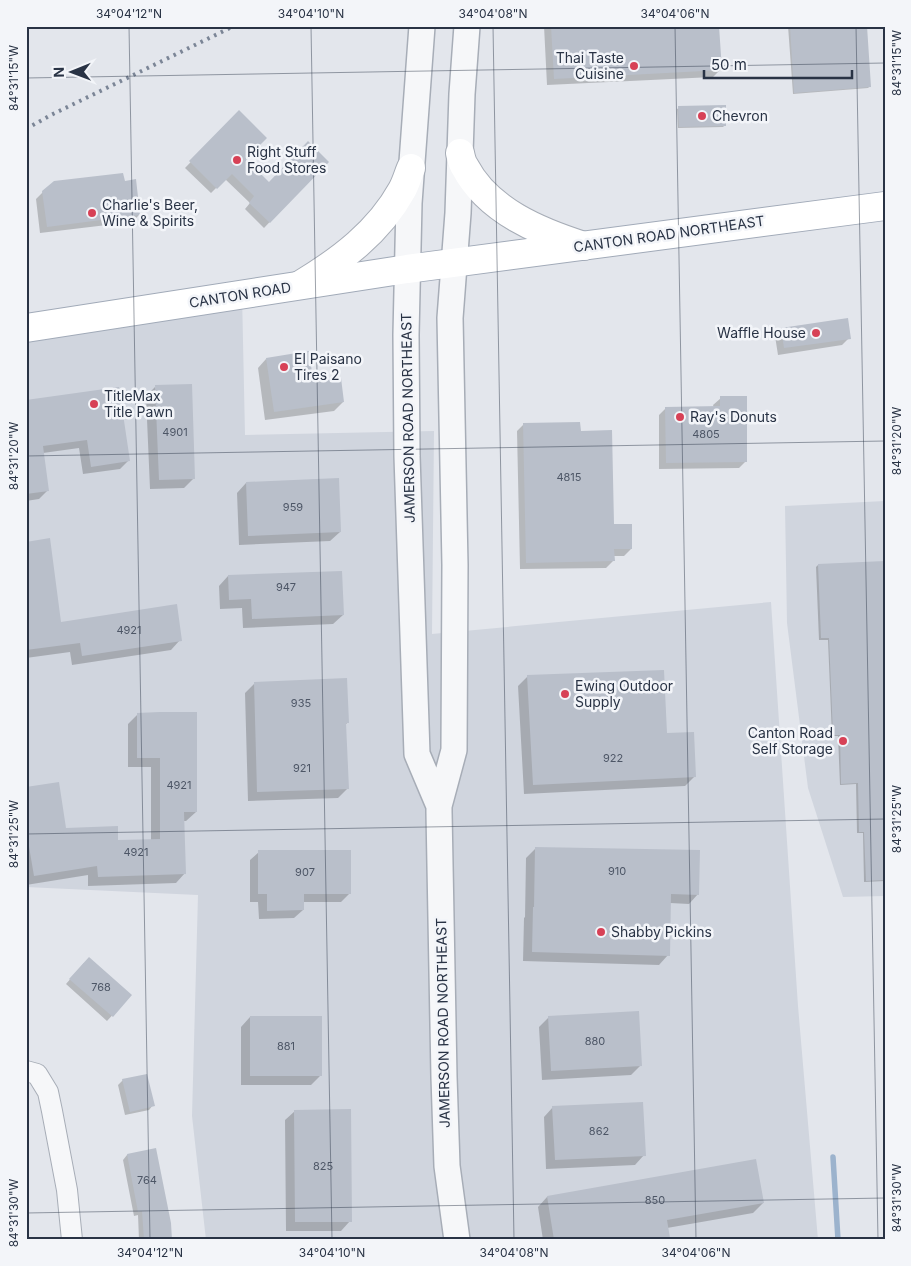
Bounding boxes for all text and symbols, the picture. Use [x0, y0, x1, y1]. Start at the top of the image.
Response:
text: 34°04'12"N [96, 6, 162, 21]
text: 34°04'10"N [278, 6, 344, 21]
text: 34°04'08"N [459, 6, 527, 21]
text: 34°04'06"N [641, 6, 709, 21]
text: 84°31'15"W [889, 30, 904, 96]
text: 84°31'15"W [6, 45, 21, 111]
north arrow [48, 48, 98, 98]
scale bar [704, 48, 851, 80]
place label: Thai Taste Cuisine [556, 49, 624, 82]
text: 50 m [711, 55, 747, 74]
marker: Thai Taste Cuisine [628, 60, 640, 72]
text: N [50, 67, 67, 78]
place label: Chevron [712, 107, 768, 124]
marker: Chevron [696, 110, 708, 122]
place label: Right Stuff Food Stores [247, 143, 326, 176]
marker: Right Stuff Food Stores [231, 154, 243, 166]
place label: Charlie's Beer, Wine & Spirits [102, 196, 198, 229]
marker: Charlie's Beer, Wine & Spirits [86, 207, 98, 219]
street label: CANTON ROAD NORTHEAST [572, 212, 766, 255]
street label: CANTON ROAD [188, 278, 292, 311]
street label: JAMERSON ROAD NORTHEAST [397, 313, 418, 523]
place label: Waffle House [717, 324, 806, 341]
marker: Waffle House [810, 327, 822, 339]
place label: El Paisano Tires 2 [294, 350, 362, 383]
marker: El Paisano Tires 2 [278, 361, 290, 373]
place label: TitleMax Title Pawn [104, 387, 173, 420]
marker: TitleMax Title Pawn [88, 398, 100, 410]
text: 84°31'20"W [889, 407, 904, 475]
place label: Ray's Donuts [690, 408, 777, 425]
marker: Ray's Donuts [674, 411, 686, 423]
text: 84°31'20"W [6, 422, 21, 490]
house number: 4901 [162, 425, 188, 439]
house number: 4805 [692, 427, 720, 441]
house number: 4815 [556, 470, 582, 484]
house number: 959 [283, 500, 303, 514]
house number: 947 [276, 580, 296, 594]
house number: 4921 [116, 623, 142, 637]
place label: Ewing Outdoor Supply [575, 677, 673, 710]
marker: Ewing Outdoor Supply [559, 688, 571, 700]
house number: 935 [291, 696, 311, 710]
place label: Canton Road Self Storage [748, 724, 833, 757]
marker: Canton Road Self Storage [837, 735, 849, 747]
house number: 922 [603, 751, 623, 765]
house number: 921 [293, 761, 311, 775]
house number: 4921 [166, 778, 192, 792]
text: 84°31'25"W [889, 785, 904, 853]
text: 84°31'25"W [6, 800, 21, 868]
house number: 4921 [123, 845, 149, 859]
house number: 910 [608, 864, 626, 878]
house number: 907 [295, 865, 315, 879]
street label: JAMERSON ROAD NORTHEAST [432, 918, 453, 1128]
place label: Shabby Pickins [611, 923, 712, 940]
marker: Shabby Pickins [595, 926, 607, 938]
house number: 768 [91, 980, 111, 994]
house number: 880 [585, 1034, 605, 1048]
house number: 881 [277, 1039, 295, 1053]
house number: 862 [589, 1124, 609, 1138]
house number: 825 [313, 1159, 333, 1173]
text: 84°31'30"W [889, 1163, 904, 1232]
house number: 764 [137, 1173, 157, 1187]
text: 84°31'30"W [6, 1178, 21, 1247]
house number: 850 [645, 1193, 665, 1207]
text: 34°04'12"N [117, 1245, 183, 1260]
text: 34°04'10"N [299, 1245, 365, 1260]
text: 34°04'08"N [480, 1245, 548, 1260]
text: 34°04'06"N [662, 1245, 730, 1260]

